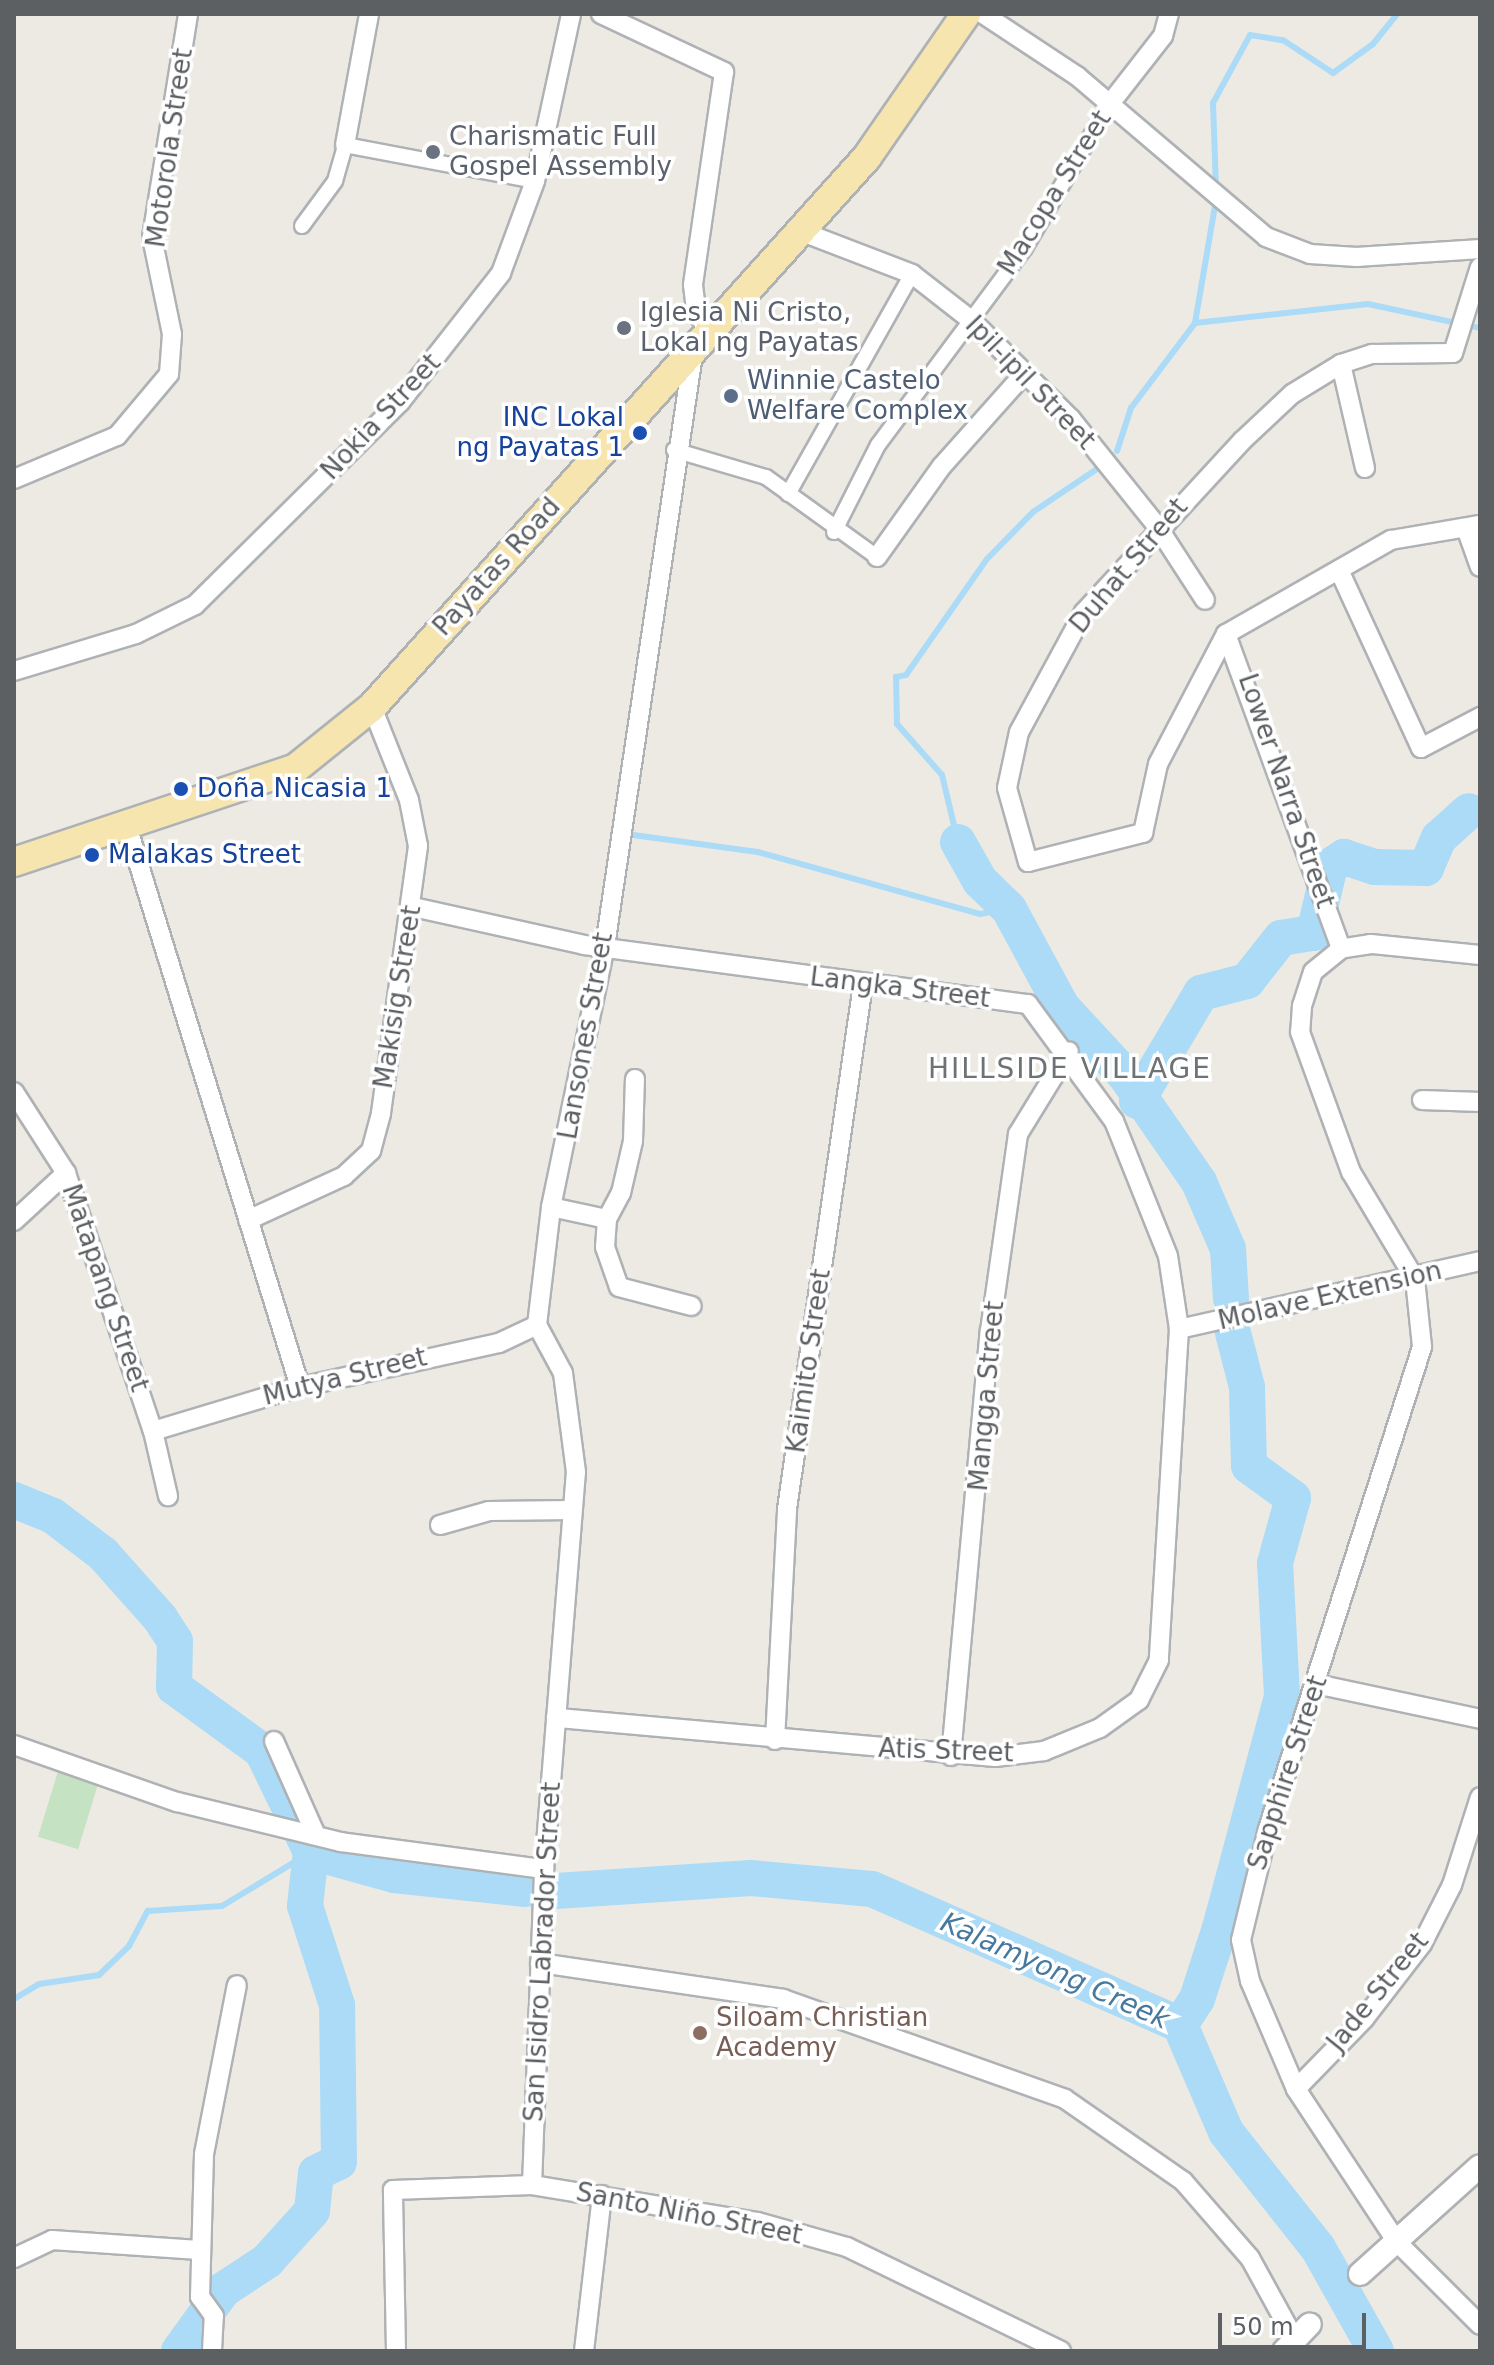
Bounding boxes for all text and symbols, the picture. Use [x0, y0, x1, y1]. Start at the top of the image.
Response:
street label: Motorola Street [141, 46, 199, 250]
street label: Macopa Street [992, 105, 1118, 281]
place label: Charismatic Full Gospel Assembly [449, 121, 672, 182]
marker: Charismatic Full Gospel Assembly [424, 143, 442, 161]
place label: Iglesia Ni Cristo, Lokal ng Payatas [640, 297, 859, 358]
street label: Ipil-ipil Street [959, 310, 1101, 456]
marker: Iglesia Ni Cristo, Lokal ng Payatas [615, 319, 633, 337]
street label: Nokia Street [315, 348, 447, 486]
place label: Winnie Castelo Welfare Complex [747, 365, 968, 426]
marker: Winnie Castelo Welfare Complex [722, 387, 740, 405]
place label: INC Lokal ng Payatas 1 [457, 402, 624, 464]
marker: INC Lokal ng Payatas 1 [631, 424, 649, 442]
street label: Payatas Road [427, 492, 567, 642]
street label: Duhat Street [1064, 492, 1194, 640]
street label: Lower Narra Street [1231, 670, 1341, 912]
place label: Doña Nicasia 1 [197, 773, 392, 805]
marker: Doña Nicasia 1 [172, 780, 190, 798]
place label: Malakas Street [108, 839, 301, 871]
marker: Malakas Street [83, 846, 101, 864]
street label: Makisig Street [368, 903, 428, 1091]
street label: Lansones Street [552, 930, 620, 1142]
street label: Langka Street [808, 961, 992, 1015]
district label: HILLSIDE VILLAGE [928, 1052, 1212, 1086]
street label: Matapang Street [55, 1180, 155, 1396]
street label: Molave Extension [1215, 1255, 1445, 1337]
street label: Kaimito Street [781, 1267, 837, 1455]
street label: Mangga Street [963, 1299, 1011, 1493]
street label: Mutya Street [260, 1342, 430, 1412]
street label: Sapphire Street [1242, 1672, 1334, 1874]
street label: Atis Street [878, 1733, 1014, 1769]
street label: San Isidro Labrador Street [519, 1781, 567, 2123]
water label: Kalamyong Creek [936, 1906, 1174, 2036]
street label: Jade Street [1321, 1926, 1435, 2058]
place label: Siloam Christian Academy [716, 2002, 928, 2064]
marker: Siloam Christian Academy [691, 2024, 709, 2042]
street label: Santo Niño Street [573, 2177, 805, 2251]
scale bar [1222, 2297, 1370, 2347]
text: 50 m [1232, 2313, 1294, 2341]

